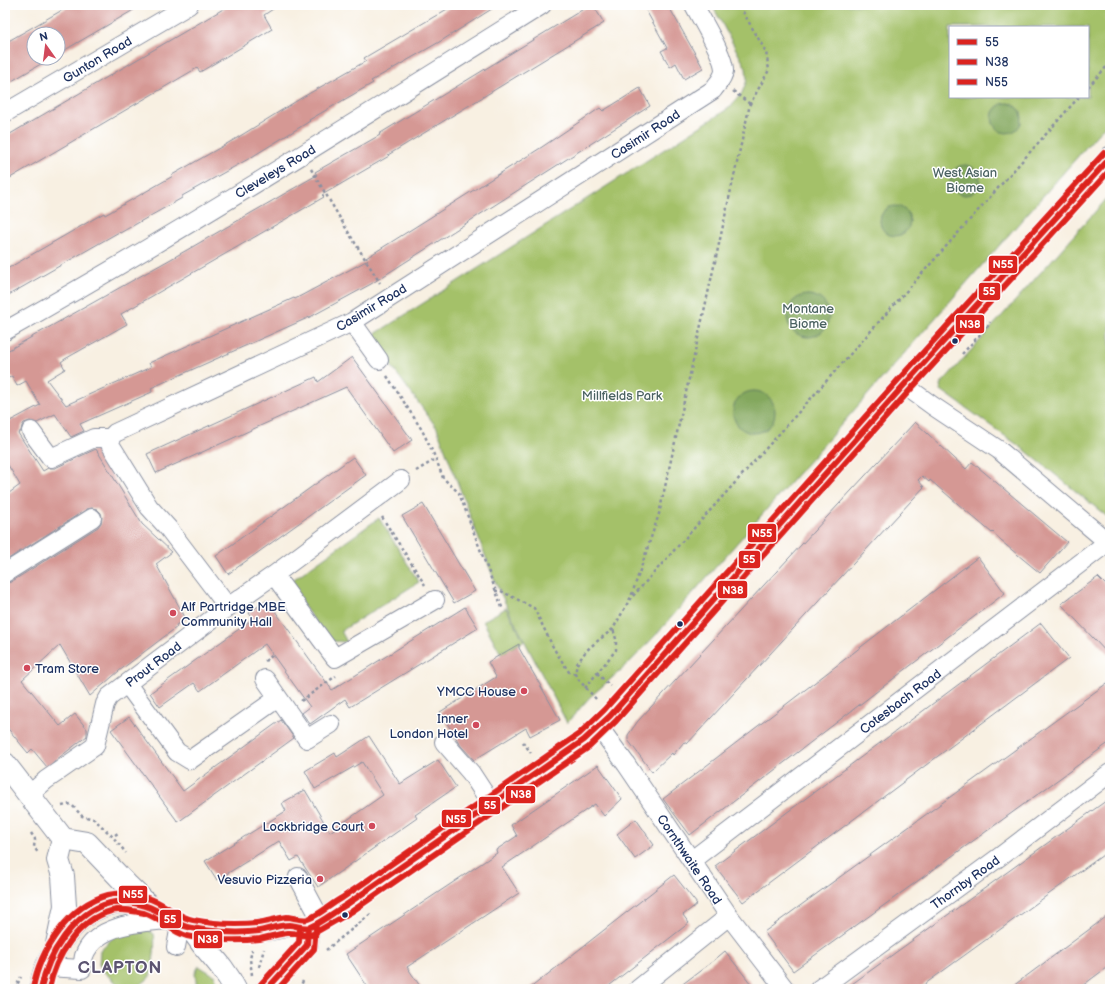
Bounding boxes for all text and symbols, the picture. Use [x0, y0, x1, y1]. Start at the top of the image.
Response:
north arrow [26, 26, 66, 66]
legend [949, 26, 1089, 98]
text: N [38, 29, 49, 44]
street label: Gunton Road [60, 33, 135, 87]
text: 55 [985, 35, 999, 50]
text: N38 [985, 55, 1008, 70]
text: N55 [985, 75, 1008, 90]
street label: Casimir Road [608, 106, 683, 163]
street label: Cleveleys Road [232, 142, 319, 202]
park label: West Asian Biome [933, 165, 997, 196]
line badge: N55 [988, 255, 1018, 274]
text: N55 [993, 258, 1014, 271]
street label: Casimir Road [333, 281, 410, 335]
line badge: 55 [978, 282, 1001, 301]
text: 55 [983, 285, 996, 298]
park label: Montane Biome [782, 301, 834, 332]
line badge: N38 [955, 314, 985, 334]
text: N38 [959, 318, 981, 331]
unlabelled marker [950, 336, 960, 346]
park label: Millfields Park [582, 388, 663, 404]
line badge: N55 [747, 523, 777, 543]
text: N55 [752, 527, 773, 540]
line badge: 55 [738, 550, 761, 569]
text: 55 [743, 553, 756, 566]
line badge: N38 [717, 580, 748, 599]
text: N38 [722, 584, 744, 597]
place label: Alf Partridge MBE Community Hall [181, 599, 286, 630]
marker: Alf Partridge MBE Community Hall [168, 608, 178, 618]
unlabelled marker [675, 619, 685, 629]
street label: Prout Road [122, 639, 185, 691]
place label: Tram Store [35, 661, 99, 677]
marker: Tram Store [22, 663, 32, 673]
street label: Cotesbach Road [857, 666, 945, 738]
place label: YMCC House [436, 684, 516, 700]
marker: YMCC House [519, 686, 529, 696]
place label: Inner London Hotel [390, 711, 468, 742]
marker: Inner London Hotel [471, 720, 481, 730]
line badge: N38 [505, 785, 536, 804]
text: N38 [510, 788, 532, 801]
line badge: 55 [478, 796, 501, 815]
text: 55 [484, 799, 497, 812]
line badge: N55 [441, 809, 472, 828]
street label: Cornthwaite Road [653, 812, 725, 908]
text: N55 [446, 813, 467, 826]
place label: Lockbridge Court [262, 819, 364, 835]
marker: Lockbridge Court [367, 821, 377, 831]
street label: Thornby Road [928, 852, 1003, 913]
place label: Vesuvio Pizzeria [217, 872, 312, 888]
marker: Vesuvio Pizzeria [315, 874, 325, 884]
line badge: N55 [118, 885, 148, 904]
text: N55 [123, 888, 144, 901]
line badge: 55 [159, 909, 182, 929]
unlabelled marker [340, 910, 350, 920]
text: 55 [164, 913, 177, 926]
line badge: N38 [193, 930, 223, 949]
text: N38 [197, 933, 219, 946]
district label: CLAPTON [78, 958, 162, 978]

